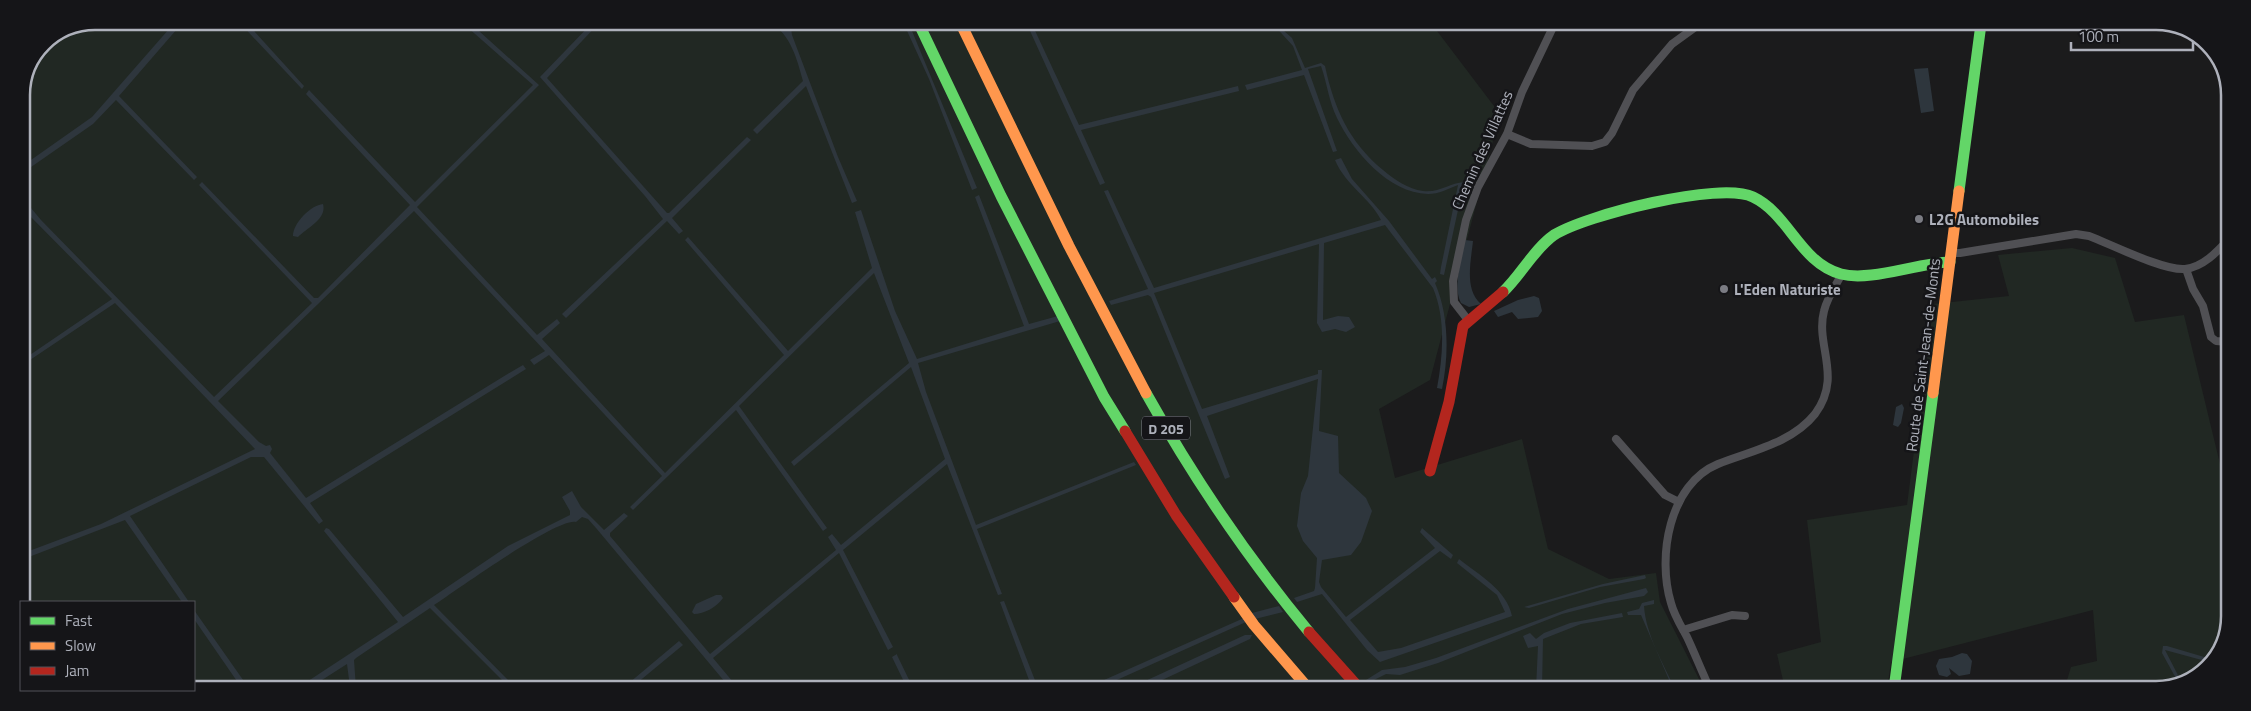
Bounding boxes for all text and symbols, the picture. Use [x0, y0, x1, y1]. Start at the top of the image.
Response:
scale bar [2071, 20, 2194, 52]
text: 100 m [2078, 25, 2119, 48]
street label: Chemin des Villattes [1445, 87, 1519, 213]
place label: L2G Automobiles [1929, 208, 2039, 231]
marker: L2G Automobiles [1913, 213, 1925, 225]
street label: Route de Saint-Jean-de-Monts [1900, 257, 1946, 453]
place label: L'Eden Naturiste [1734, 278, 1841, 301]
marker: L'Eden Naturiste [1718, 283, 1730, 295]
road number: D 205 [1142, 416, 1190, 439]
legend [20, 601, 195, 691]
text: Fast [65, 609, 93, 632]
text: Slow [65, 634, 96, 657]
text: Jam [65, 659, 89, 682]

